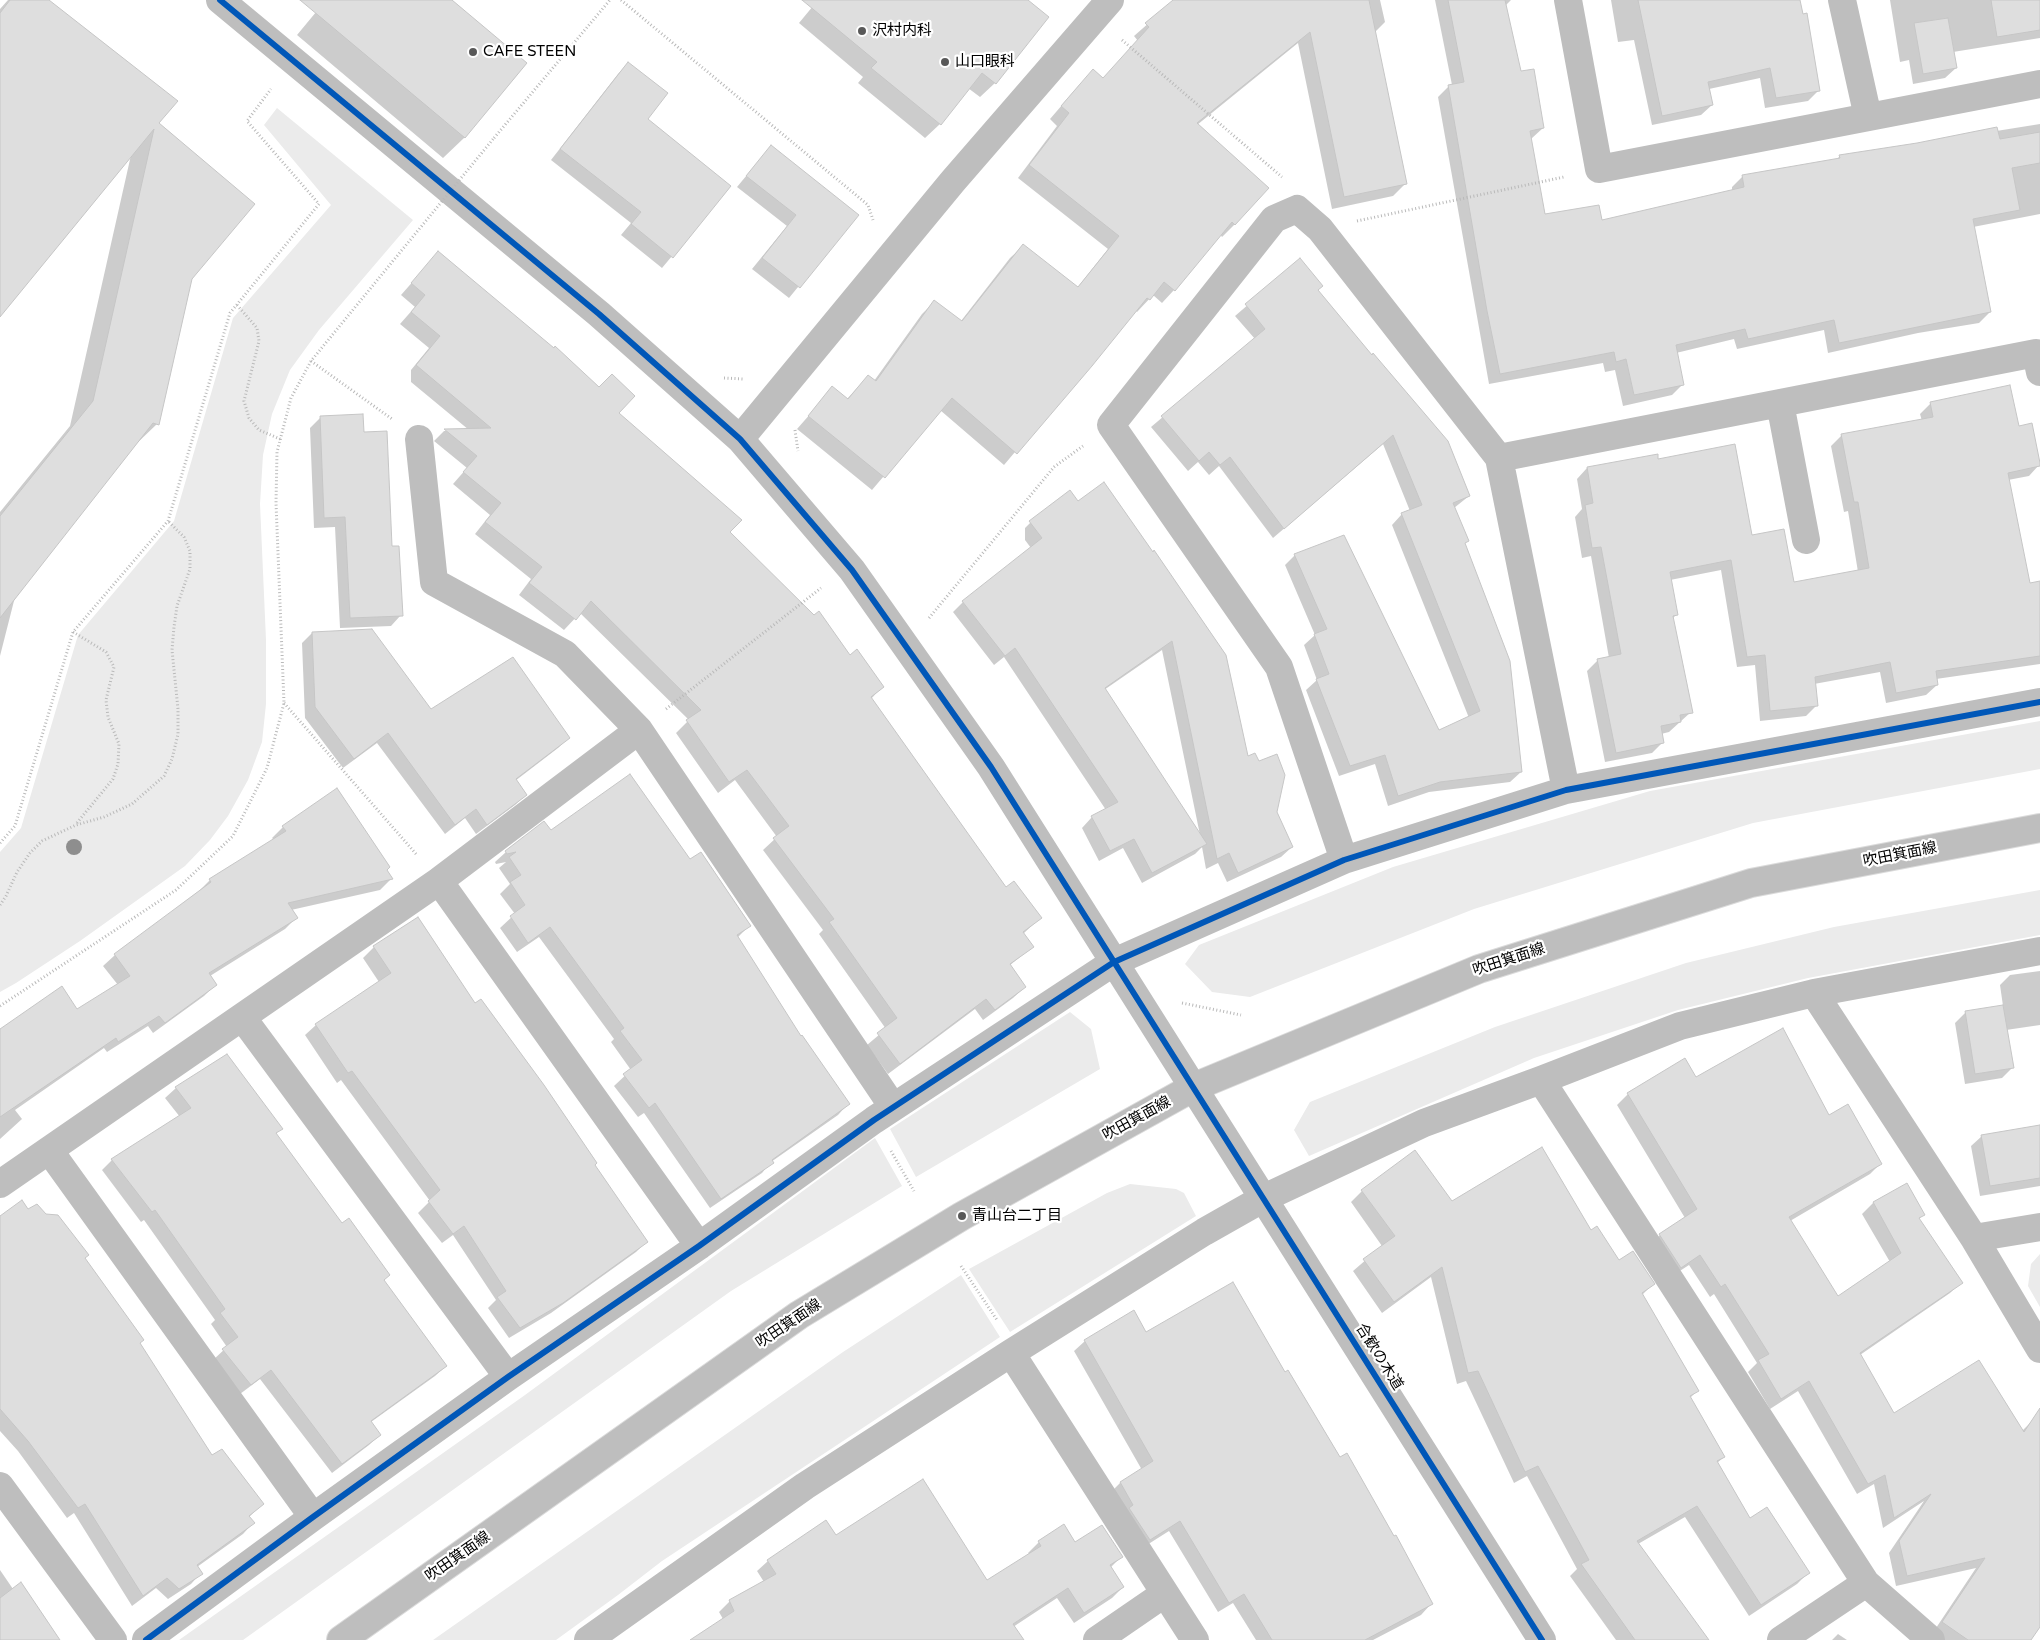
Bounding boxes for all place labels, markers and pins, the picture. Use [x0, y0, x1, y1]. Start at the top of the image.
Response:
place label: 沢村内科 [872, 22, 932, 40]
marker: 沢村内科 [856, 25, 868, 37]
place label: CAFE STEEN [483, 43, 576, 61]
marker: CAFE STEEN [467, 46, 479, 58]
place label: 山口眼科 [955, 53, 1015, 71]
marker: 山口眼科 [939, 56, 951, 68]
place label: 青山台二丁目 [972, 1207, 1062, 1225]
marker: 青山台二丁目 [956, 1210, 968, 1222]

